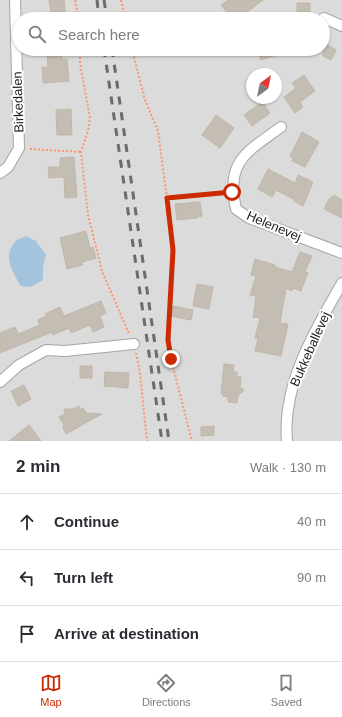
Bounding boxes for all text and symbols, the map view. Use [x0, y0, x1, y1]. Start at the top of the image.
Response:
search box [12, 12, 330, 56]
icon: search [26, 23, 48, 45]
text: Search here [58, 26, 140, 43]
north arrow [246, 68, 282, 104]
street label: Birkedalen [9, 71, 27, 133]
route start [223, 183, 241, 201]
street label: Helenevej [244, 208, 304, 244]
street label: Bukkeballevej [287, 309, 333, 389]
route end [162, 350, 180, 368]
text: 2 min [16, 457, 60, 476]
text: Walk · 130 m [250, 460, 326, 475]
icon: ahead [16, 511, 38, 533]
text: Continue [54, 513, 119, 530]
text: 40 m [297, 514, 326, 529]
icon: left [16, 567, 38, 589]
text: Turn left [54, 569, 113, 586]
text: 90 m [297, 570, 326, 585]
icon: arrive [16, 623, 38, 645]
text: Arrive at destination [54, 625, 199, 642]
tab: Map [40, 672, 62, 708]
tab: Directions [142, 672, 191, 708]
tab: Saved [271, 672, 302, 708]

